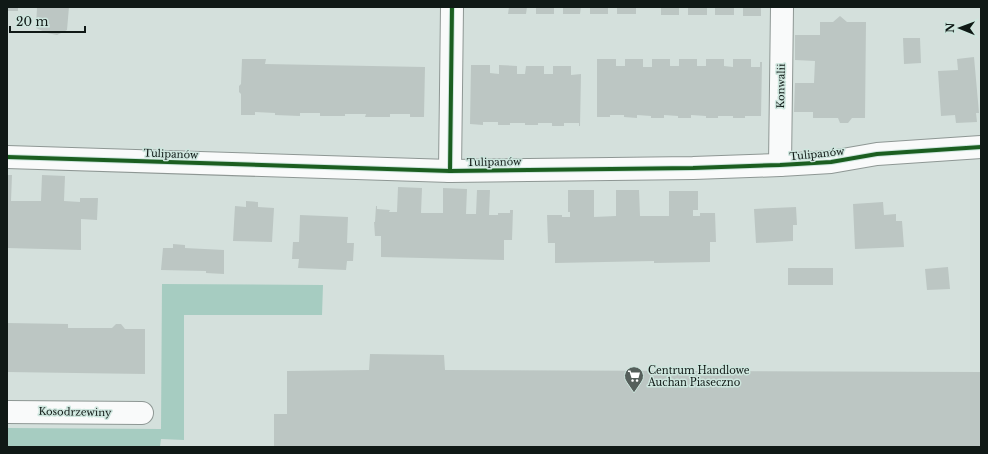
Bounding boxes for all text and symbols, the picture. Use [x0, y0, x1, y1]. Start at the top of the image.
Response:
scale bar [10, 8, 85, 34]
north arrow [940, 8, 980, 48]
text: 20 m [16, 14, 48, 29]
text: N [943, 22, 957, 33]
street label: Konwalii [774, 63, 788, 108]
street label: Tulipanów [789, 145, 845, 163]
street label: Tulipanów [143, 147, 199, 161]
street label: Tulipanów [466, 155, 522, 169]
place label: Centrum Handlowe Auchan Piaseczno [647, 364, 750, 389]
supermarket icon: Centrum Handlowe Auchan Piaseczno [623, 365, 645, 393]
street label: Kosodrzewiny [38, 405, 112, 419]

